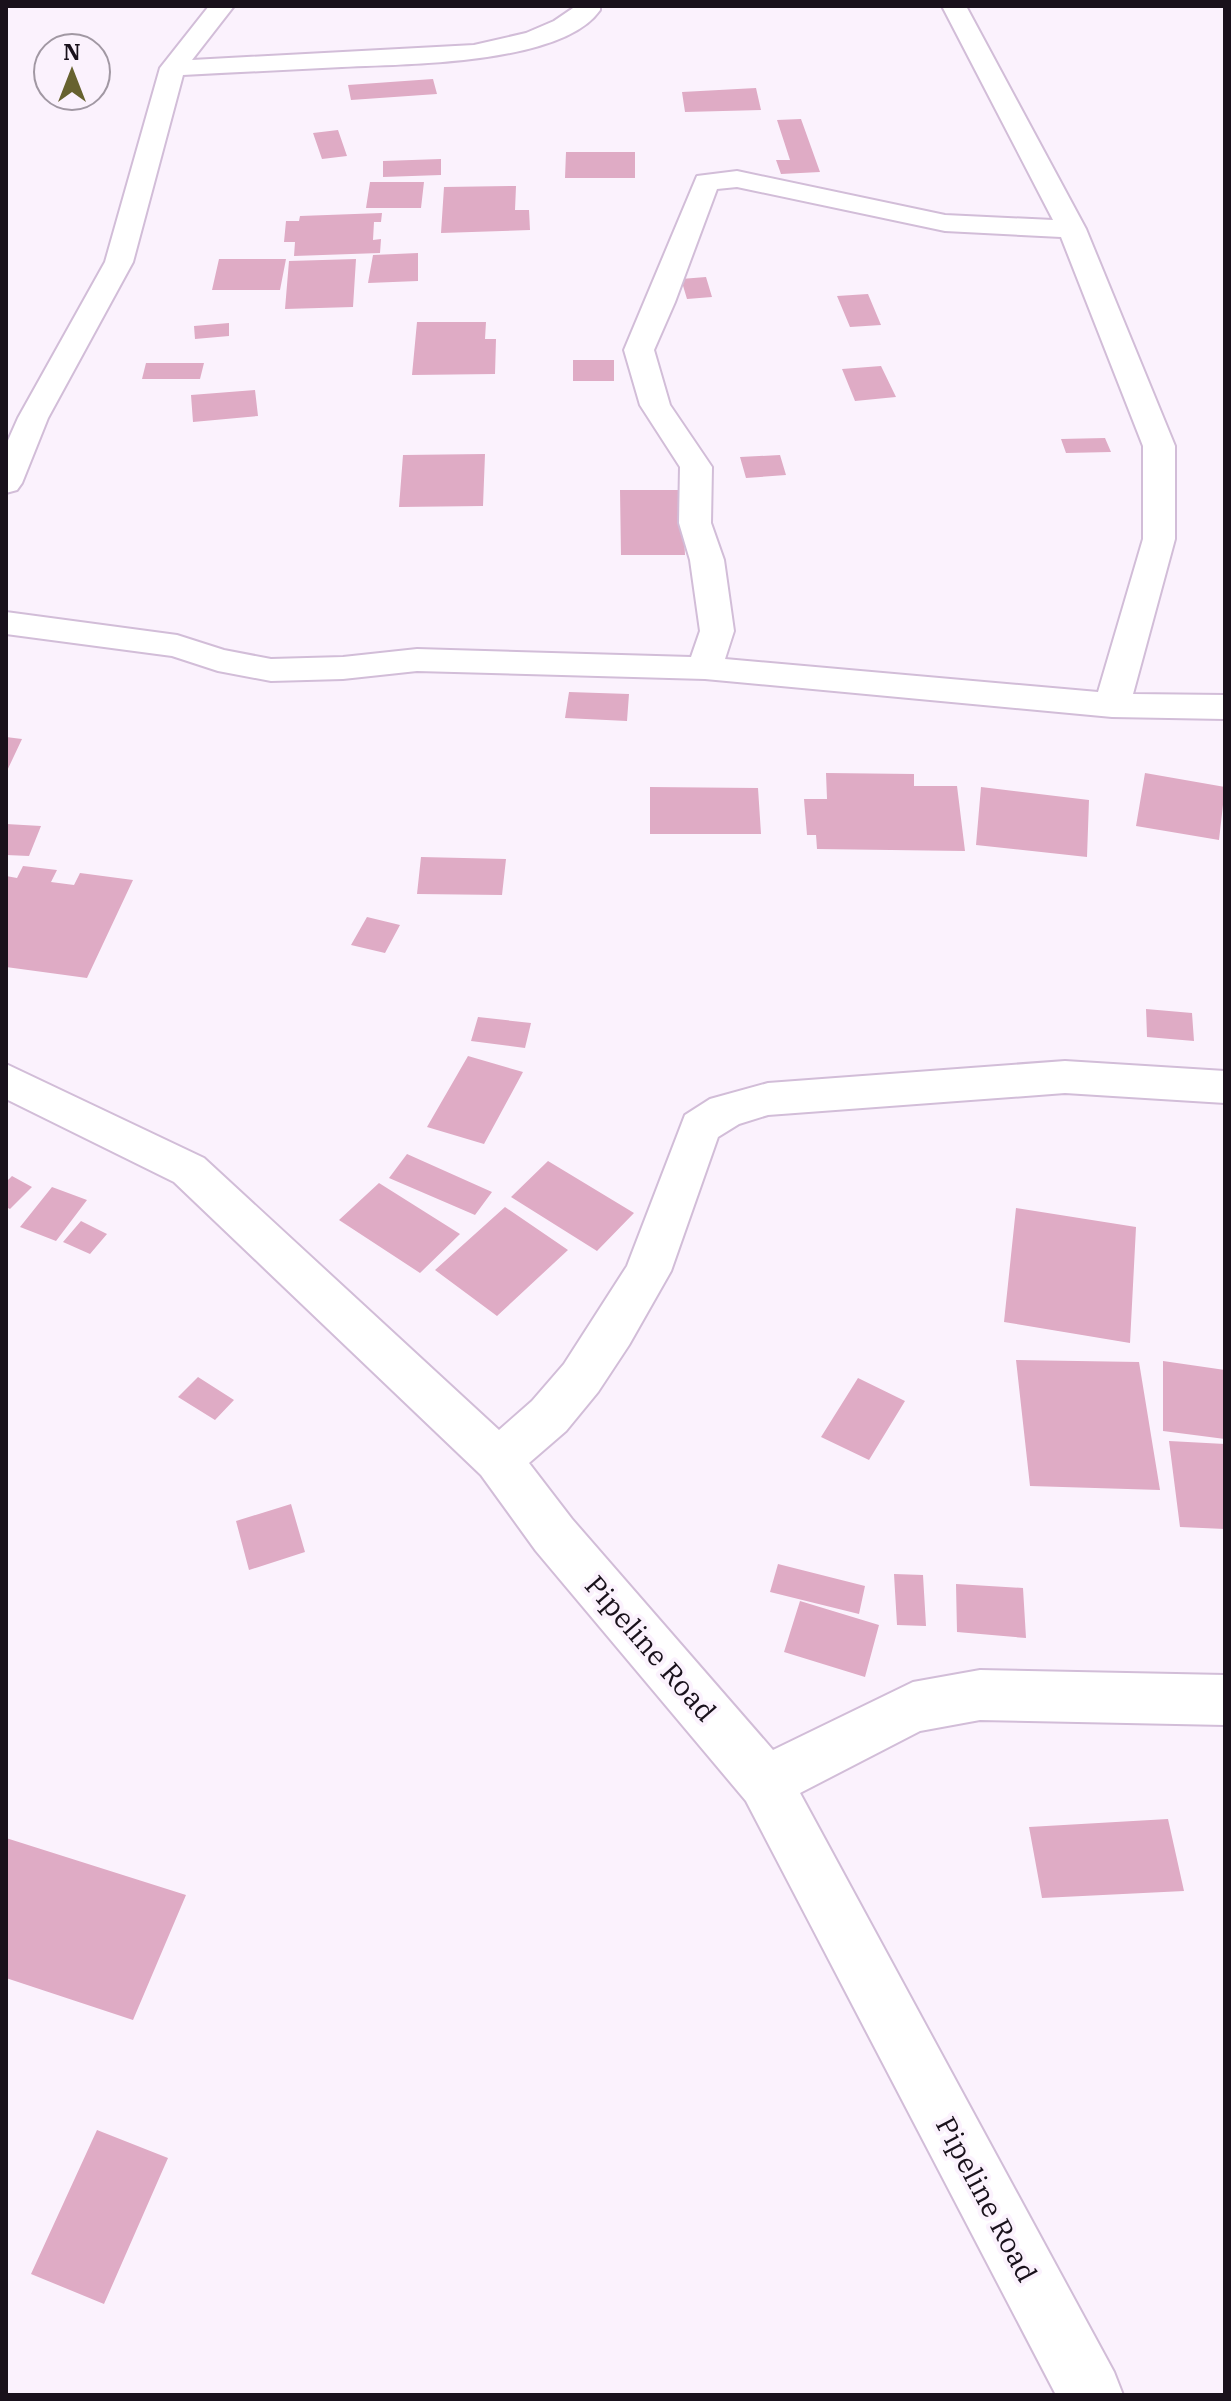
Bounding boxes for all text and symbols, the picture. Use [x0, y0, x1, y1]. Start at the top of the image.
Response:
north arrow [32, 32, 112, 112]
text: N [63, 37, 81, 66]
street label: Pipeline Road [577, 1567, 725, 1729]
street label: Pipeline Road [928, 2110, 1046, 2288]

